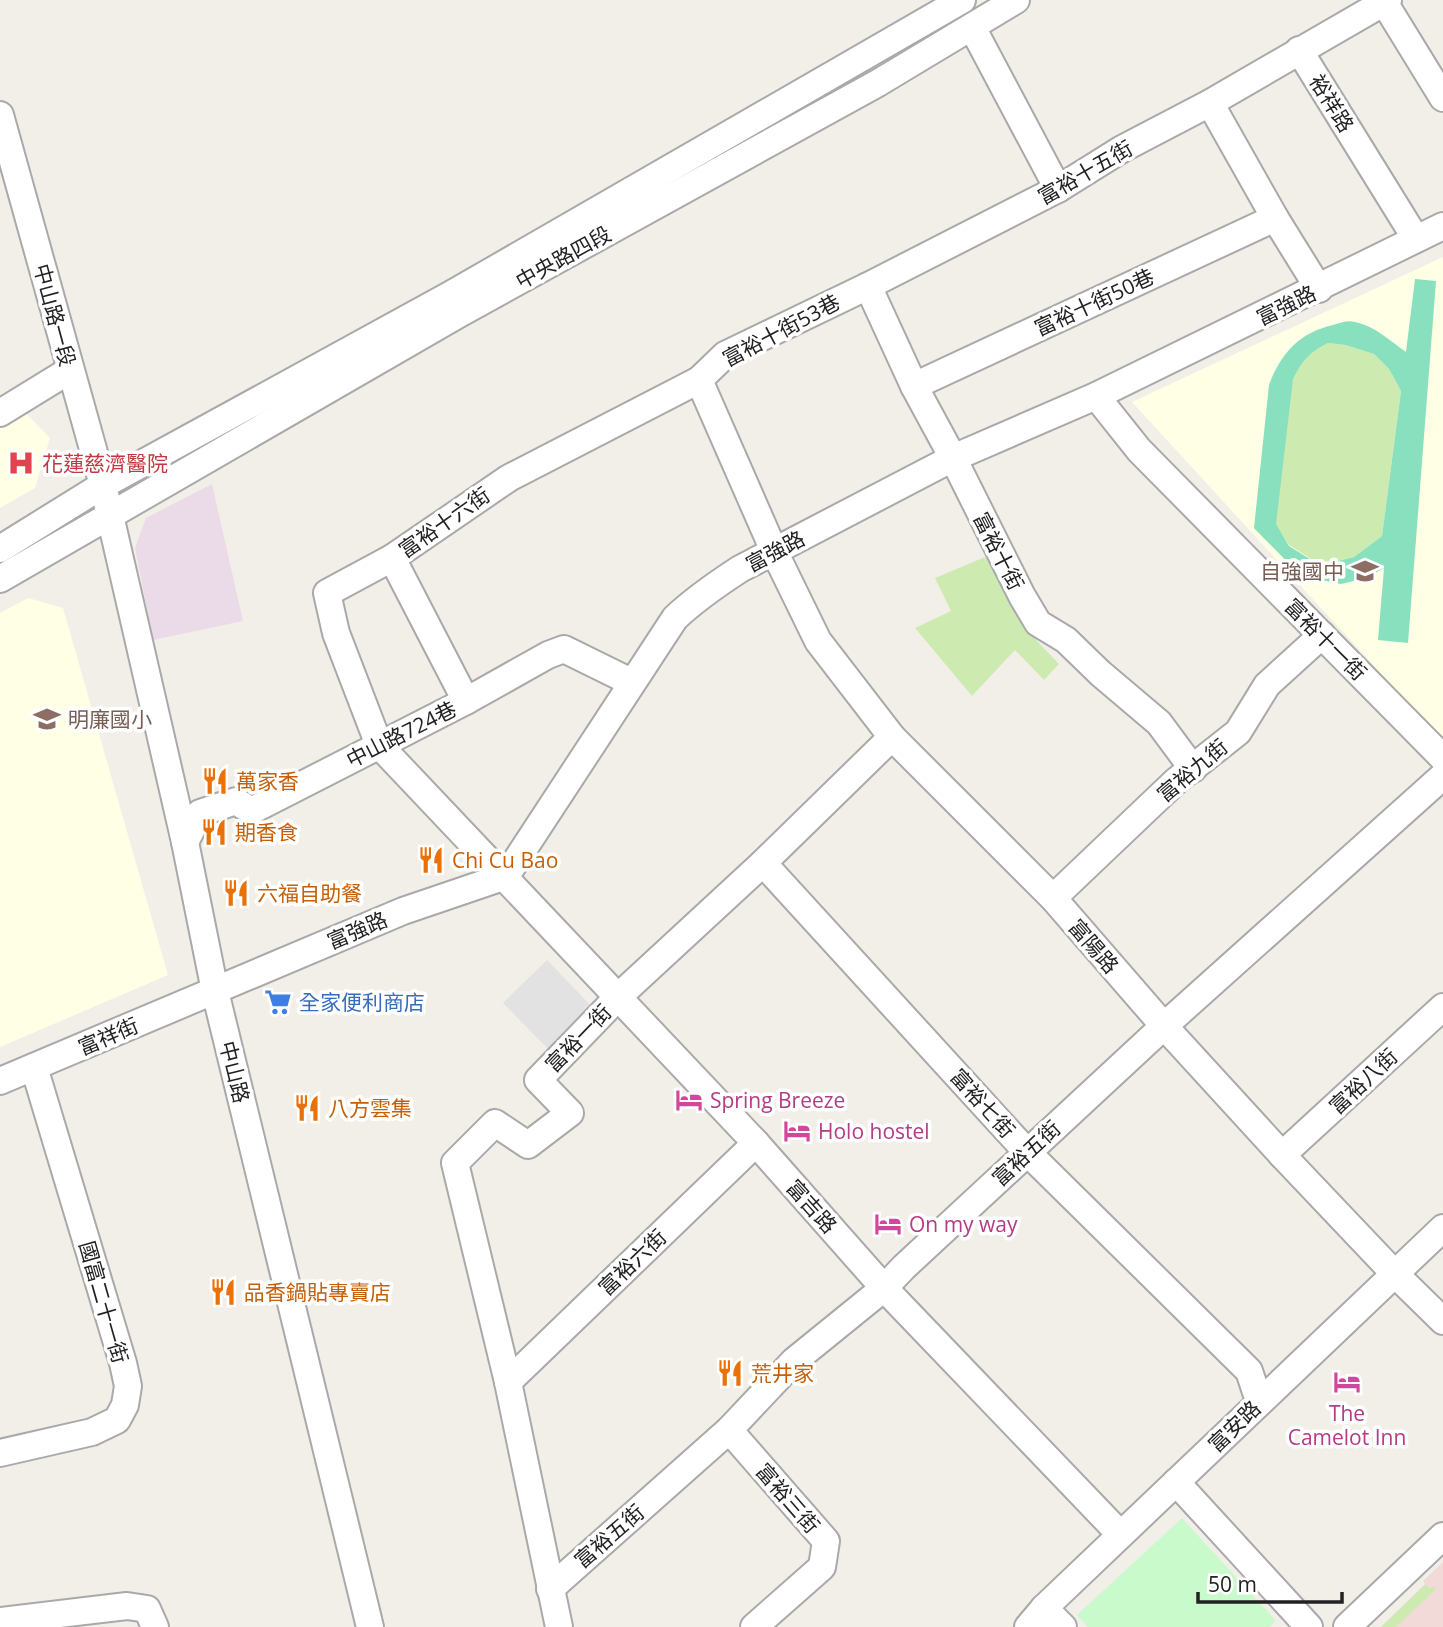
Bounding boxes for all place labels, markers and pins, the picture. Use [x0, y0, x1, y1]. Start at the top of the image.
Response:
hospital icon: 花蓮慈濟醫院 [6, 448, 36, 478]
place label: 花蓮慈濟醫院 [42, 449, 168, 477]
school or university icon: 自強國中 [1350, 556, 1380, 586]
place label: 自強國中 [1260, 557, 1344, 585]
school or university icon: 明廉國小 [32, 704, 62, 734]
place label: 明廉國小 [68, 705, 152, 733]
restaurant icon: 萬家香 [200, 766, 230, 796]
place label: 萬家香 [236, 767, 299, 795]
restaurant icon: 期香食 [199, 817, 229, 847]
place label: 期香食 [235, 818, 298, 846]
restaurant icon: Chi Cu Bao [416, 845, 446, 875]
place label: Chi Cu Bao [452, 846, 558, 874]
restaurant icon: 六福自助餐 [221, 878, 251, 908]
place label: 六福自助餐 [257, 879, 362, 907]
supermarket icon: 全家便利商店 [263, 987, 293, 1017]
place label: 全家便利商店 [299, 988, 425, 1016]
hotel icon: Spring Breeze [674, 1085, 704, 1115]
place label: Spring Breeze [710, 1086, 845, 1114]
restaurant icon: 八方雲集 [292, 1093, 322, 1123]
place label: 八方雲集 [328, 1094, 412, 1122]
hotel icon: Holo hostel [782, 1116, 812, 1146]
place label: Holo hostel [818, 1117, 930, 1145]
hotel icon: On my way [873, 1209, 903, 1239]
place label: On my way [909, 1210, 1018, 1238]
restaurant icon: 品香鍋貼專賣店 [208, 1277, 238, 1307]
place label: 品香鍋貼專賣店 [244, 1278, 391, 1306]
restaurant icon: 荒井家 [715, 1358, 745, 1388]
place label: 荒井家 [751, 1359, 814, 1387]
hotel icon: The Camelot Inn [1332, 1367, 1362, 1397]
place label: The Camelot Inn [1288, 1399, 1406, 1451]

